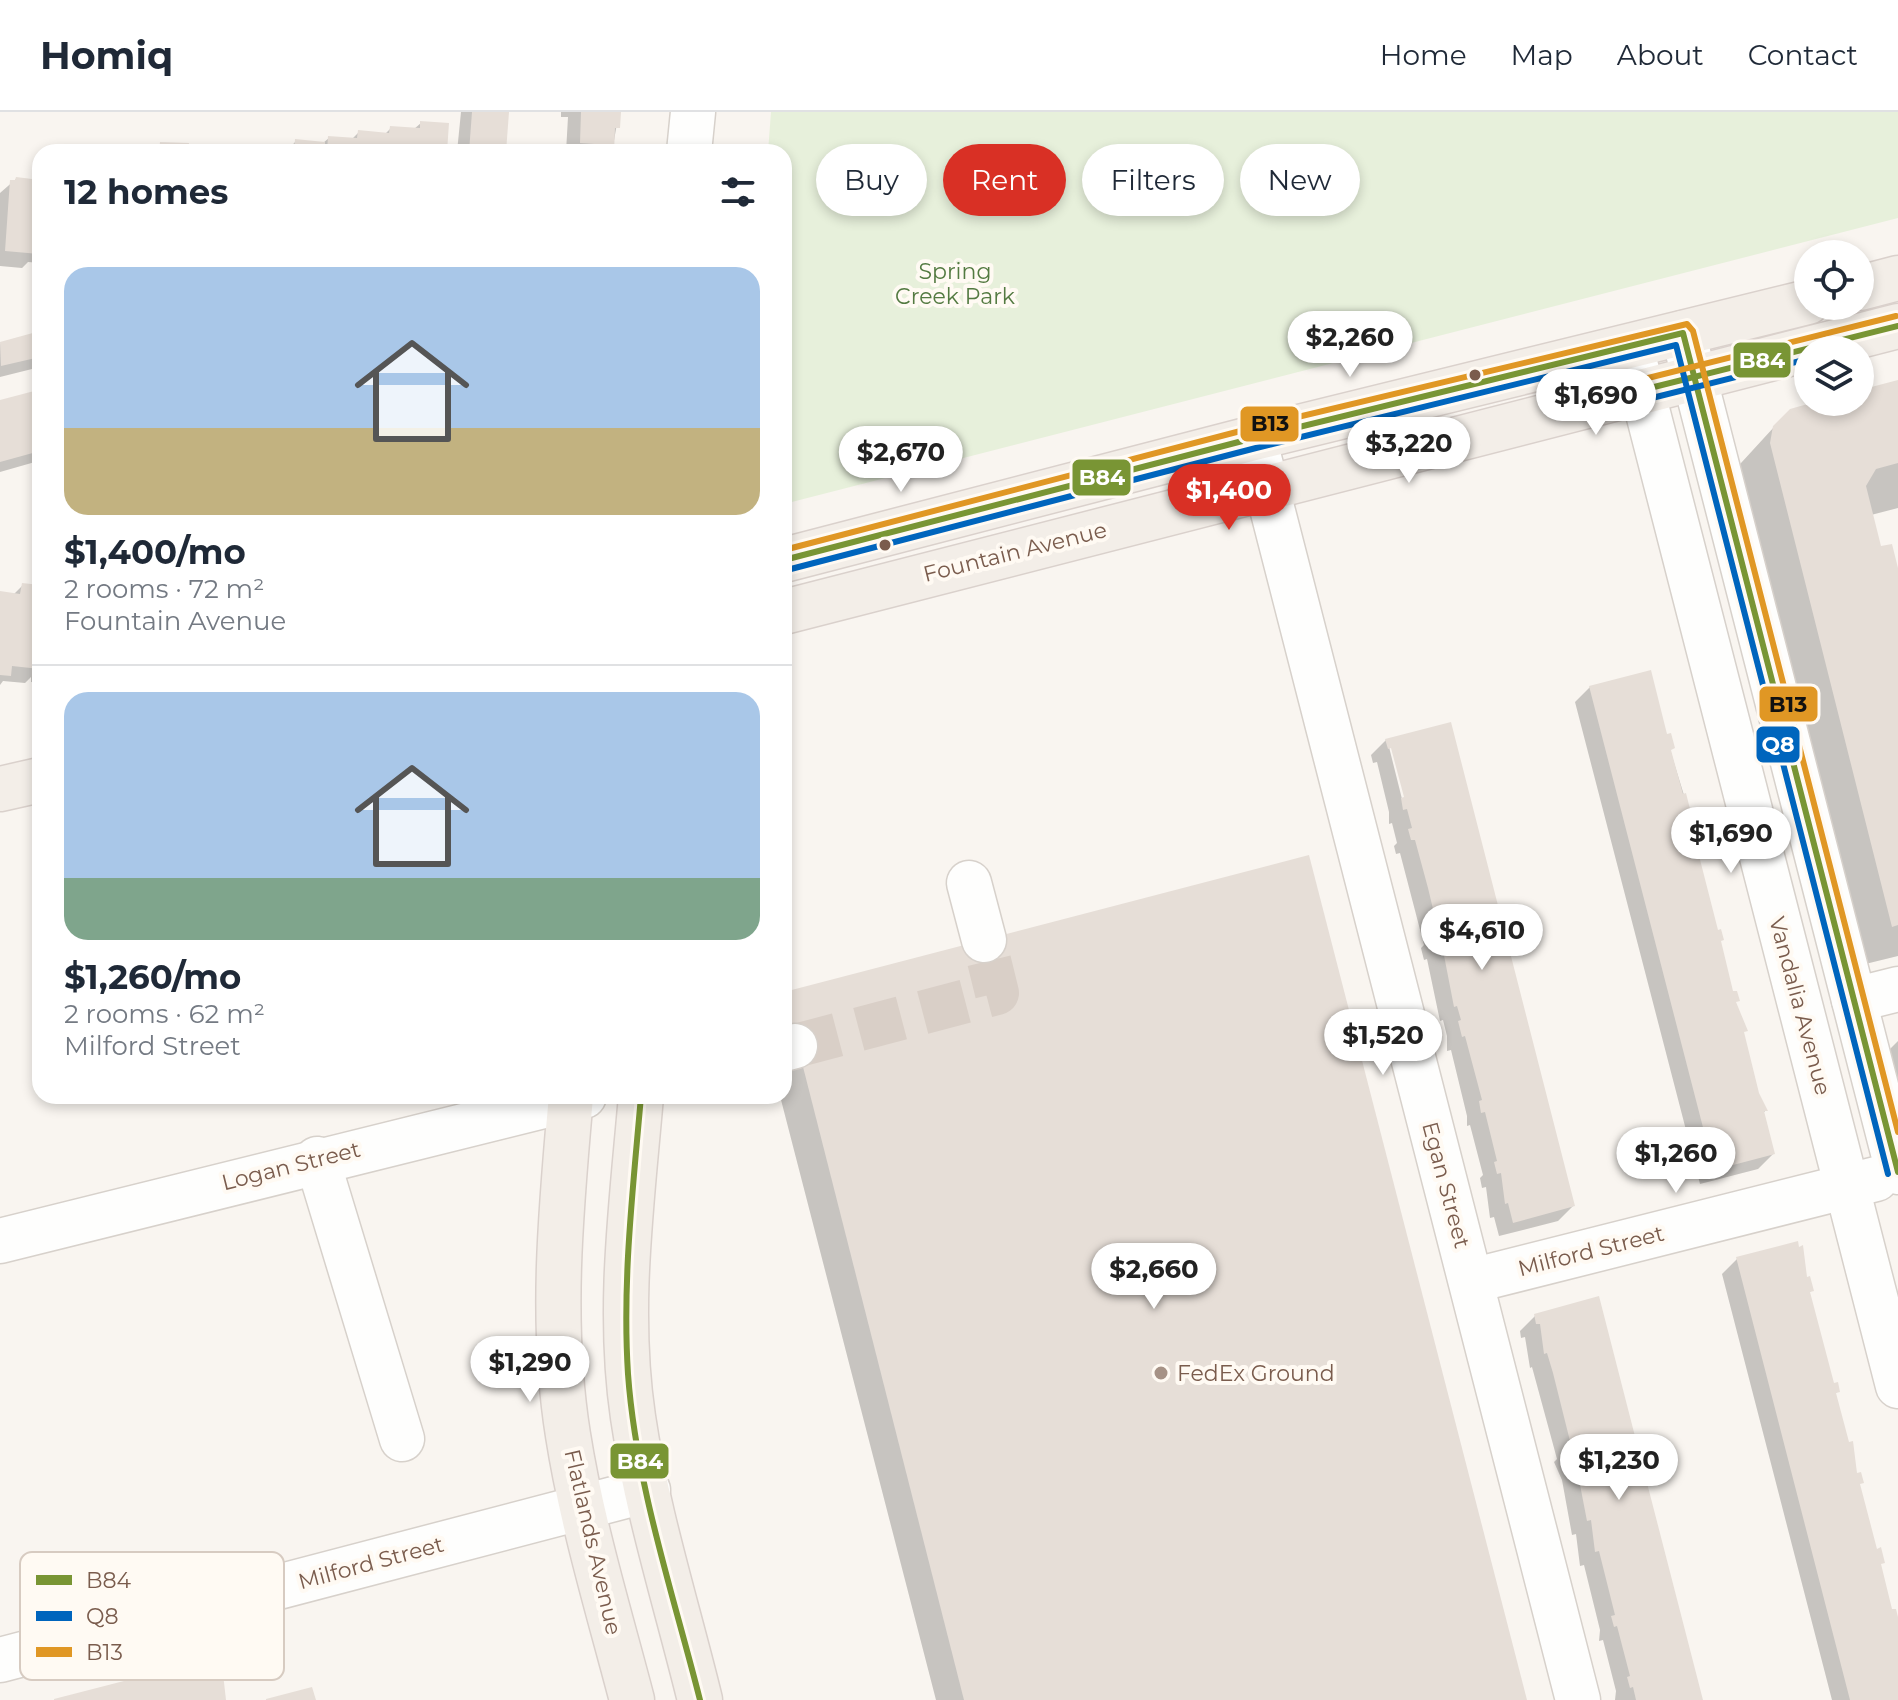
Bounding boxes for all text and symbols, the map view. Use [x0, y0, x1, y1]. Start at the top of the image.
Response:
text: Homiq [40, 32, 173, 79]
text: Home [1380, 38, 1467, 72]
text: Map [1511, 38, 1573, 72]
text: About [1617, 38, 1704, 72]
text: Contact [1748, 38, 1858, 72]
chip: Buy [816, 144, 927, 216]
chip: Rent [943, 144, 1066, 216]
chip: Filters [1082, 144, 1224, 216]
chip: New [1240, 144, 1360, 216]
icon: filters [716, 170, 760, 214]
text: 12 homes [64, 171, 228, 213]
map controls [1794, 240, 1874, 416]
button: locate [1794, 240, 1874, 320]
park label: Spring Creek Park [895, 258, 1016, 310]
pin: $2,260 [1285, 311, 1415, 379]
icon: home [340, 319, 484, 463]
text: $2,260 [1306, 321, 1394, 353]
button: layers [1794, 336, 1874, 416]
line badge: B84 [1732, 341, 1792, 379]
text: B84 [1739, 347, 1785, 374]
unlabelled marker [1467, 367, 1483, 383]
pin: $1,690 [1531, 369, 1661, 437]
text: $1,690 [1554, 379, 1638, 411]
line badge: B13 [1239, 405, 1300, 443]
text: B13 [1251, 410, 1289, 437]
pin: $3,220 [1344, 417, 1474, 485]
pin: $2,670 [836, 426, 966, 494]
text: $3,220 [1365, 427, 1453, 459]
text: $2,670 [857, 436, 945, 468]
line badge: B84 [1071, 458, 1132, 497]
text: B84 [1079, 464, 1125, 491]
pin: $1,400 [1164, 464, 1294, 532]
text: $1,400 [1186, 474, 1272, 506]
street label: Fountain Avenue [921, 516, 1109, 588]
text: $1,400/mo [64, 531, 246, 573]
unlabelled marker [877, 537, 893, 553]
text: 2 rooms · 72 m² [64, 573, 264, 605]
text: Fountain Avenue [64, 605, 286, 637]
line badge: B13 [1758, 685, 1819, 723]
text: B13 [1769, 691, 1807, 718]
line badge: Q8 [1755, 725, 1801, 764]
text: Q8 [1761, 731, 1795, 758]
icon: home [340, 744, 484, 888]
pin: $1,690 [1666, 807, 1796, 875]
text: $1,690 [1689, 817, 1773, 849]
pin: $4,610 [1417, 904, 1547, 972]
text: $4,610 [1439, 914, 1525, 946]
street label: Vandalia Avenue [1763, 914, 1837, 1098]
text: $1,260/mo [64, 956, 241, 998]
text: 2 rooms · 62 m² [64, 998, 265, 1030]
pin: $1,520 [1318, 1009, 1448, 1077]
text: $1,520 [1342, 1019, 1424, 1051]
text: Milford Street [64, 1030, 241, 1062]
street label: Egan Street [1416, 1119, 1476, 1251]
pin: $1,260 [1611, 1127, 1741, 1195]
street label: Logan Street [219, 1136, 363, 1196]
text: $1,260 [1634, 1137, 1718, 1169]
street label: Milford Street [1515, 1220, 1667, 1282]
pin: $2,660 [1089, 1243, 1219, 1311]
text: $2,660 [1109, 1253, 1199, 1285]
pin: $1,290 [465, 1336, 595, 1404]
text: $1,290 [488, 1346, 572, 1378]
place label: FedEx Ground [1177, 1360, 1335, 1387]
marker: FedEx Ground [1152, 1364, 1170, 1382]
pin: $1,230 [1554, 1434, 1684, 1502]
line badge: B84 [609, 1442, 670, 1480]
text: $1,230 [1578, 1444, 1660, 1476]
street label: Flatlands Avenue [558, 1446, 628, 1638]
text: B84 [617, 1448, 663, 1475]
street label: Milford Street [295, 1531, 447, 1595]
legend [20, 1552, 284, 1680]
text: B84 [86, 1567, 132, 1594]
text: Q8 [86, 1603, 119, 1630]
text: B13 [86, 1639, 123, 1666]

